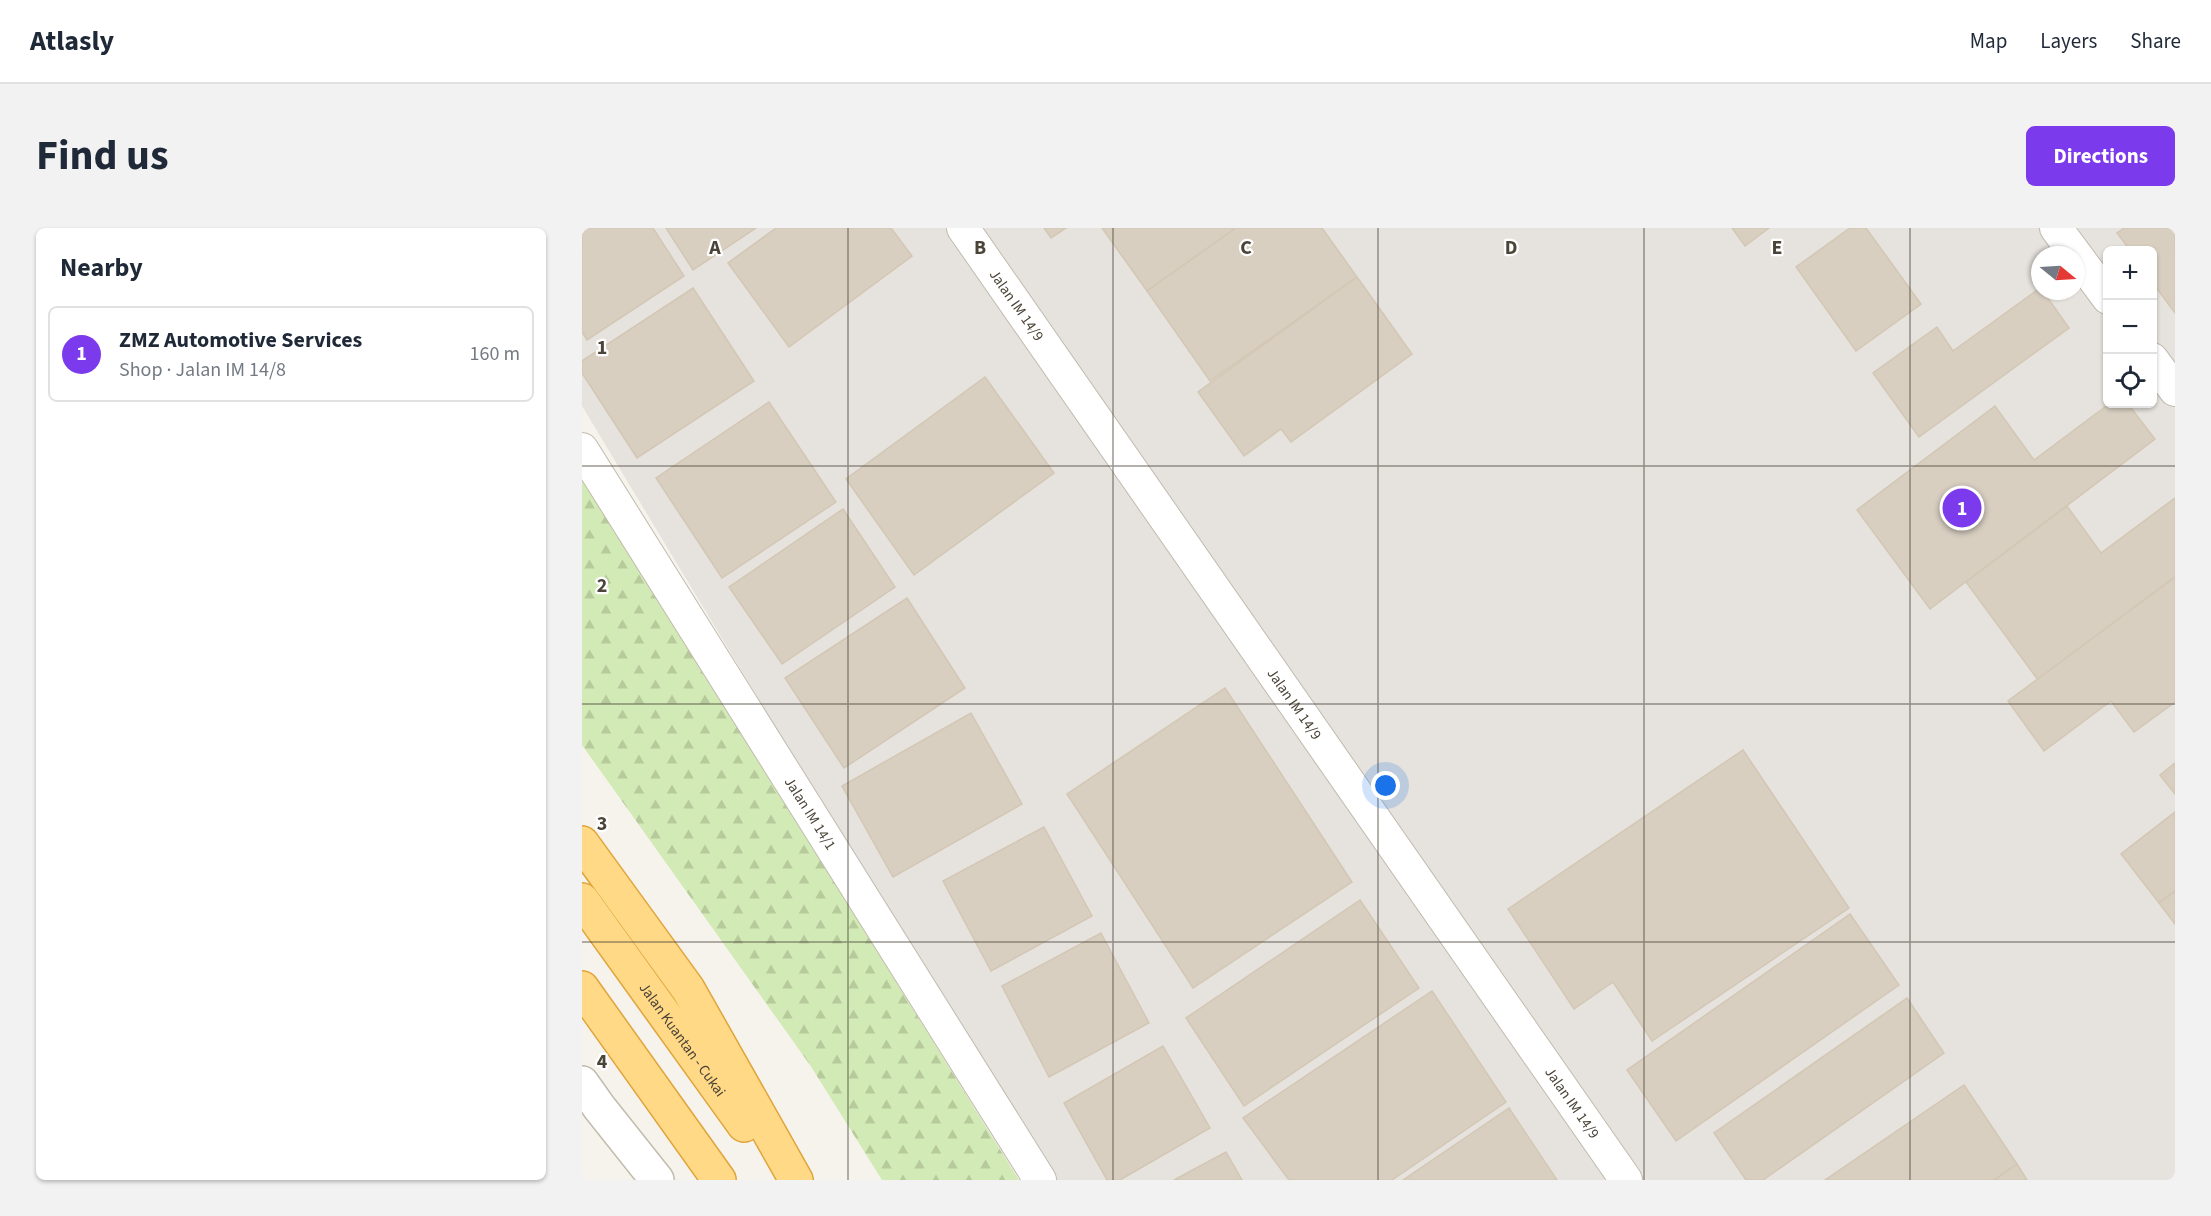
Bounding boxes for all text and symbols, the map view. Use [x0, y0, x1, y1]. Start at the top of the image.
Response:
text: Atlasly [30, 21, 114, 61]
text: Map [1970, 26, 2007, 56]
text: Layers [2040, 26, 2097, 56]
text: Share [2130, 26, 2181, 56]
text: Find us [36, 126, 169, 186]
button: Directions [2026, 126, 2175, 186]
text: A [708, 234, 721, 262]
text: B [974, 234, 986, 262]
text: C [1240, 234, 1252, 262]
text: D [1505, 234, 1517, 262]
text: E [1772, 234, 1782, 262]
north arrow [2031, 246, 2085, 300]
map controls [2103, 246, 2157, 408]
button: + [2103, 246, 2157, 300]
text: Nearby [60, 249, 143, 286]
street label: Jalan IM 14/9 [984, 265, 1049, 345]
button: − [2103, 300, 2157, 354]
text: ZMZ Automotive Services [119, 324, 362, 356]
text: 1 [597, 334, 607, 362]
text: 1 [76, 340, 87, 368]
text: 160 m [470, 340, 520, 368]
button: locate [2103, 354, 2157, 408]
text: Shop · Jalan IM 14/8 [119, 356, 286, 384]
pin: 1 [1942, 486, 1982, 530]
text: 2 [597, 572, 607, 600]
street label: Jalan IM 14/9 [1262, 664, 1327, 744]
your location [1371, 771, 1400, 800]
street label: Jalan IM 14/1 [779, 773, 841, 854]
text: 3 [597, 810, 607, 838]
street label: Jalan Kuantan - Cukai [634, 978, 731, 1101]
text: 4 [597, 1048, 608, 1076]
street label: Jalan IM 14/9 [1540, 1063, 1605, 1143]

